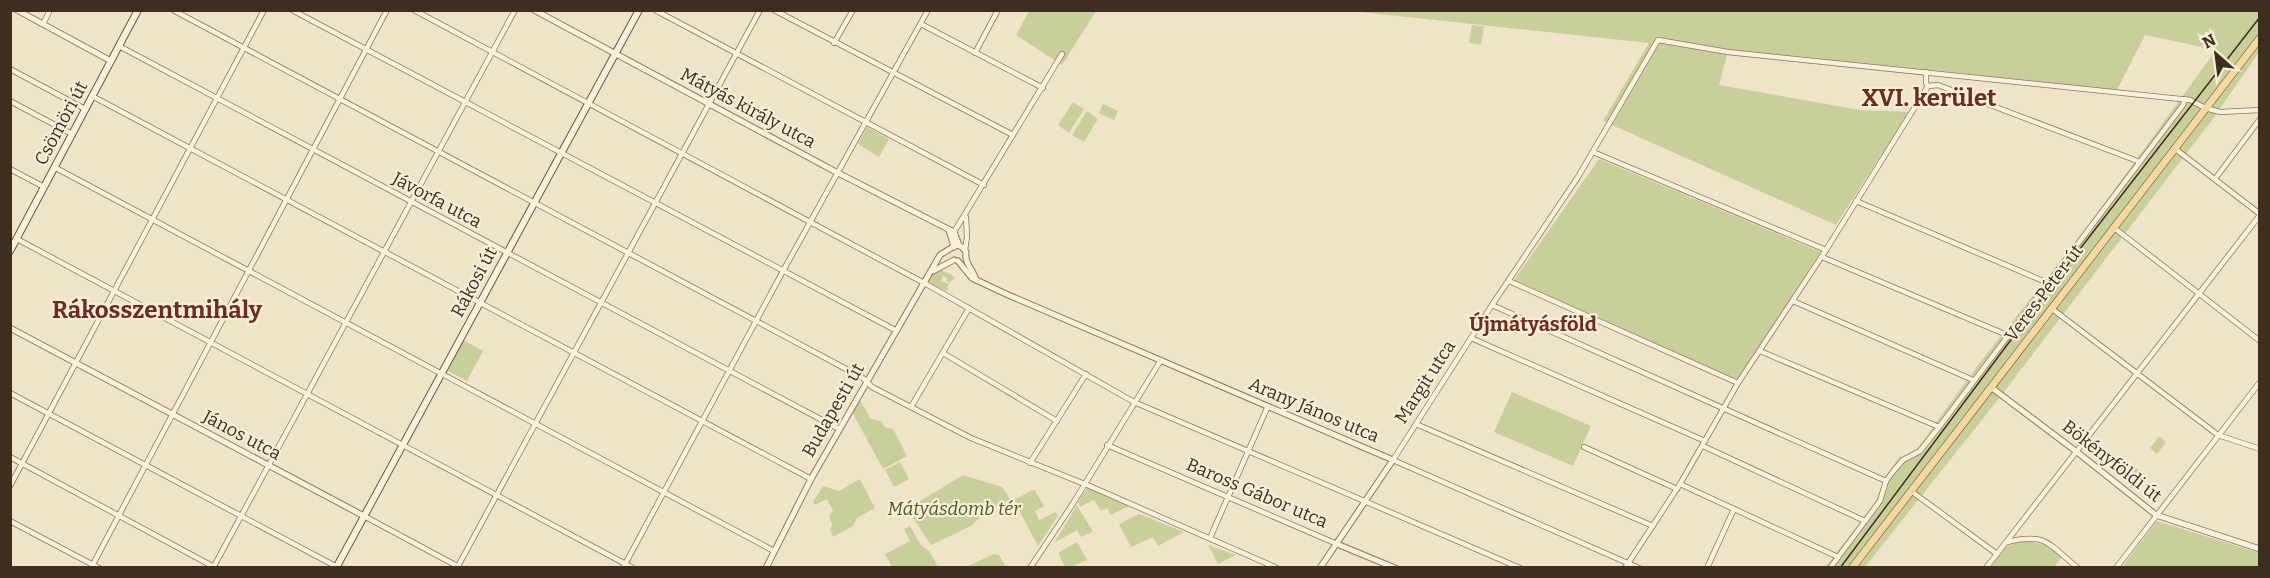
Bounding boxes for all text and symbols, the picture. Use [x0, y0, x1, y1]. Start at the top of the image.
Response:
north arrow [2186, 24, 2246, 84]
text: N [2199, 30, 2219, 52]
street label: Mátyás király utca [677, 63, 819, 153]
street label: Csömöri út [30, 77, 93, 169]
district label: XVI. kerület [1861, 84, 1997, 112]
street label: Jávorfa utca [388, 167, 486, 233]
street label: Veres Péter út [2000, 240, 2088, 346]
street label: Rákosi út [446, 243, 502, 321]
district label: Rákosszentmihály [52, 296, 263, 324]
district label: Újmátyásföld [1469, 311, 1597, 336]
street label: Margit utca [1390, 336, 1460, 428]
street label: Budapesti út [797, 359, 869, 461]
street label: Arany János utca [1246, 373, 1382, 447]
street label: János utca [198, 405, 285, 465]
street label: Bökényföldi út [2058, 415, 2167, 507]
street label: Baross Gábor utca [1183, 453, 1331, 533]
park label: Mátyásdomb tér [887, 498, 1021, 520]

